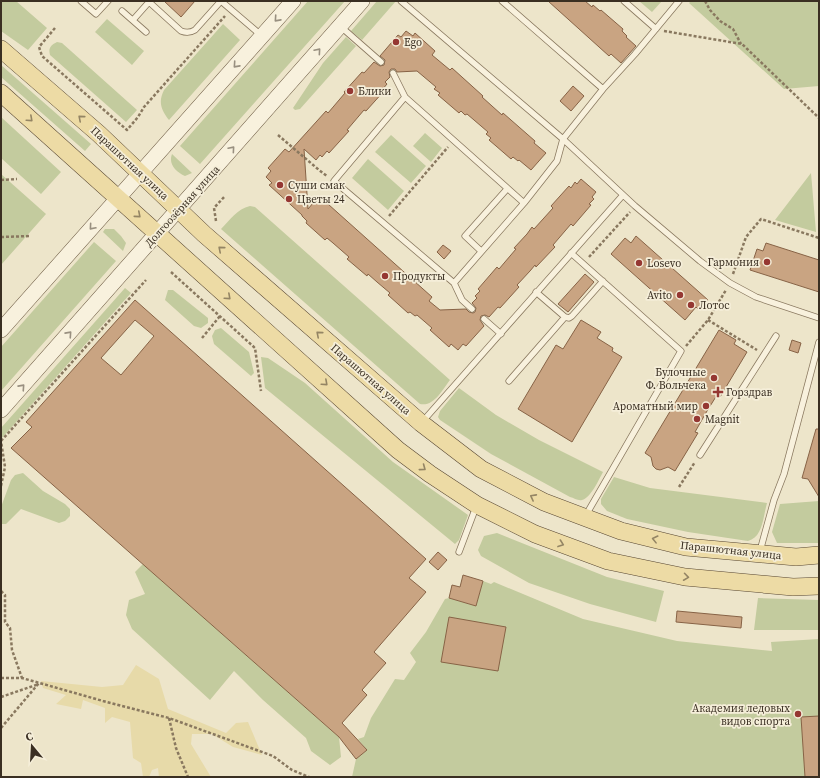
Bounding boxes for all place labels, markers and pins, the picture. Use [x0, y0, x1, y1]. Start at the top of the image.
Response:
place label: Ego [404, 35, 422, 50]
marker: Ego [391, 37, 401, 47]
place label: Блики [358, 84, 391, 99]
marker: Блики [345, 86, 355, 96]
place label: Суши смак [288, 178, 345, 193]
marker: Суши смак [275, 180, 285, 190]
place label: Цветы 24 [297, 192, 345, 207]
marker: Цветы 24 [284, 194, 294, 204]
place label: Гармония [707, 255, 759, 270]
place label: Losevo [647, 256, 681, 271]
marker: Гармония [762, 257, 772, 267]
marker: Losevo [634, 258, 644, 268]
place label: Продукты [393, 269, 445, 284]
marker: Продукты [380, 271, 390, 281]
place label: Avito [647, 288, 672, 303]
marker: Avito [675, 290, 685, 300]
place label: Лотос [699, 298, 730, 313]
marker: Лотос [686, 300, 696, 310]
place label: Булочные Ф. Вольчека [646, 365, 706, 393]
marker: Булочные Ф. Вольчека [709, 373, 719, 383]
place label: Горздрав [726, 385, 773, 400]
marker: Горздрав [713, 387, 723, 397]
place label: Ароматный мир [613, 399, 698, 414]
marker: Ароматный мир [701, 401, 711, 411]
place label: Magnit [705, 412, 740, 427]
marker: Magnit [692, 414, 702, 424]
place label: Академия ледовых видов спорта [692, 701, 790, 729]
marker: Академия ледовых видов спорта [793, 709, 803, 719]

